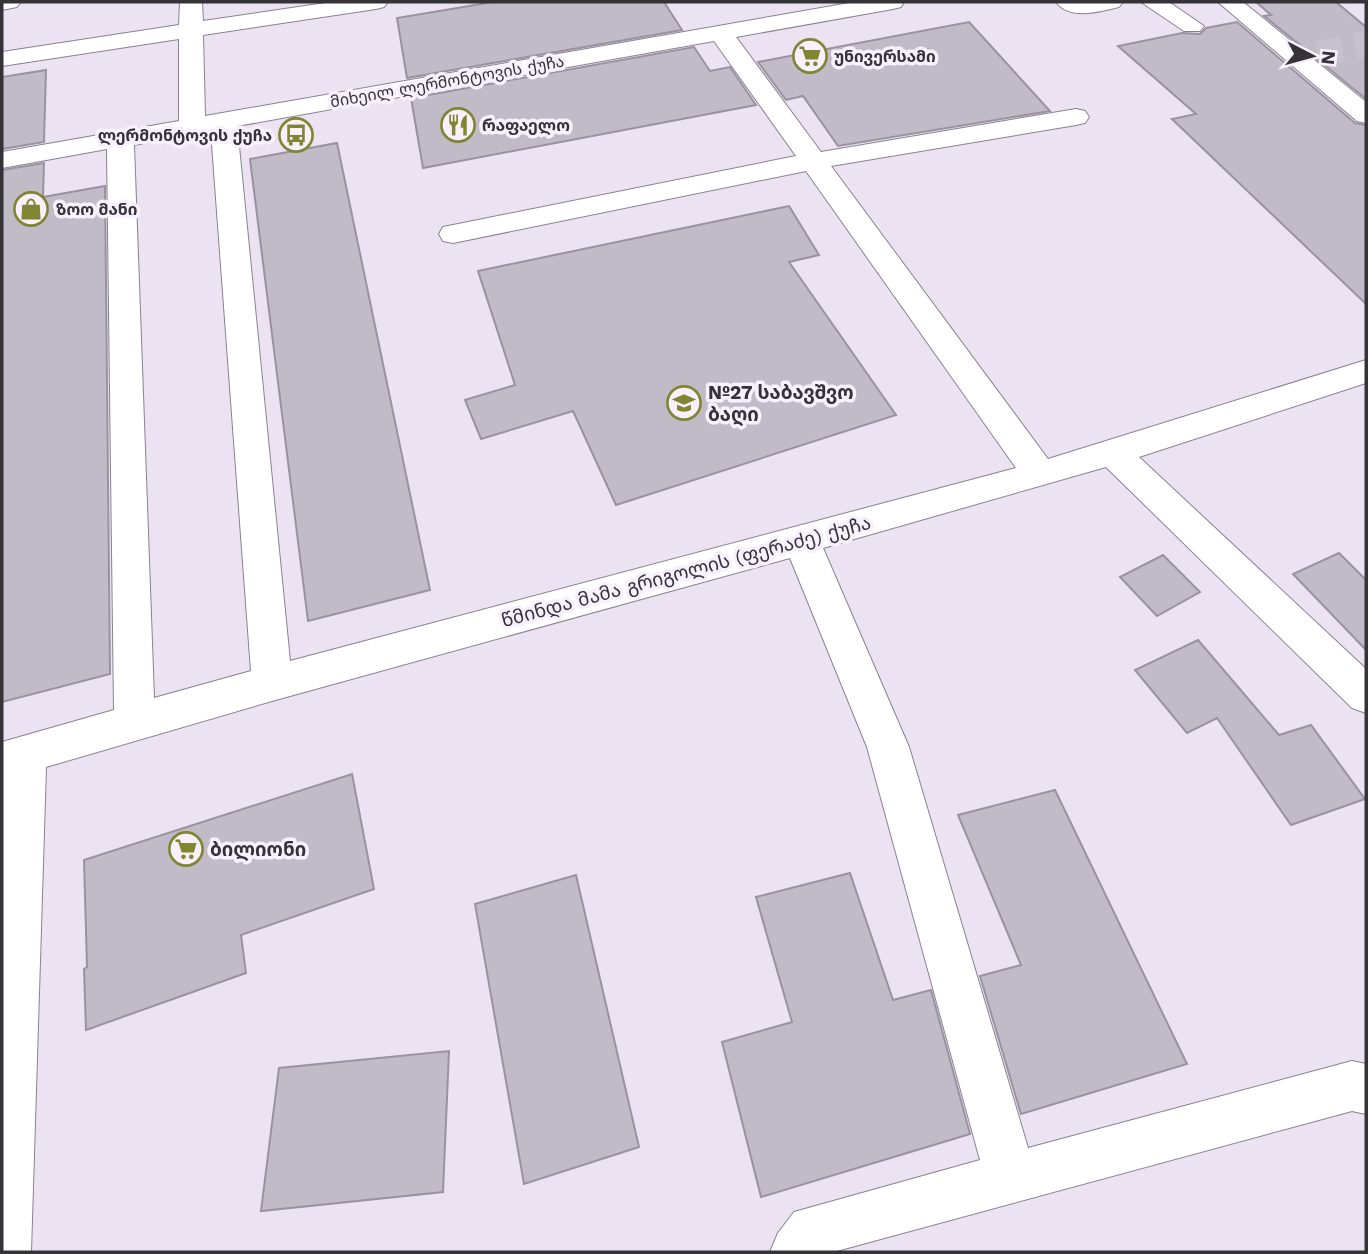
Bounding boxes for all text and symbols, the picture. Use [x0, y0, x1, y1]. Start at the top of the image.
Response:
north arrow [1277, 21, 1347, 91]
supermarket icon: უნივერსამი [791, 37, 829, 75]
place label: უნივერსამი [834, 47, 936, 66]
text: N [1316, 50, 1341, 66]
street label: მიხეილ ლერმონტოვის ქუჩა [329, 52, 566, 112]
restaurant icon: რაფაელო [439, 106, 477, 144]
bus stop icon: ლერმონტოვის ქუჩა [277, 116, 315, 154]
place label: რაფაელო [482, 116, 570, 136]
place label: ლერმონტოვის ქუჩა [98, 126, 272, 146]
shop icon: ზოო მანი [12, 190, 50, 228]
place label: ზოო მანი [56, 200, 137, 219]
place label: №27 საბავშვო ბაღი [708, 381, 854, 427]
school or university icon: №27 საბავშვო ბაღი [665, 384, 703, 422]
street label: წმინდა მამა გრიგოლის (ფერაძე) ქუჩა [499, 511, 874, 633]
supermarket icon: ბილიონი [167, 830, 205, 868]
place label: ბილიონი [210, 838, 306, 861]

